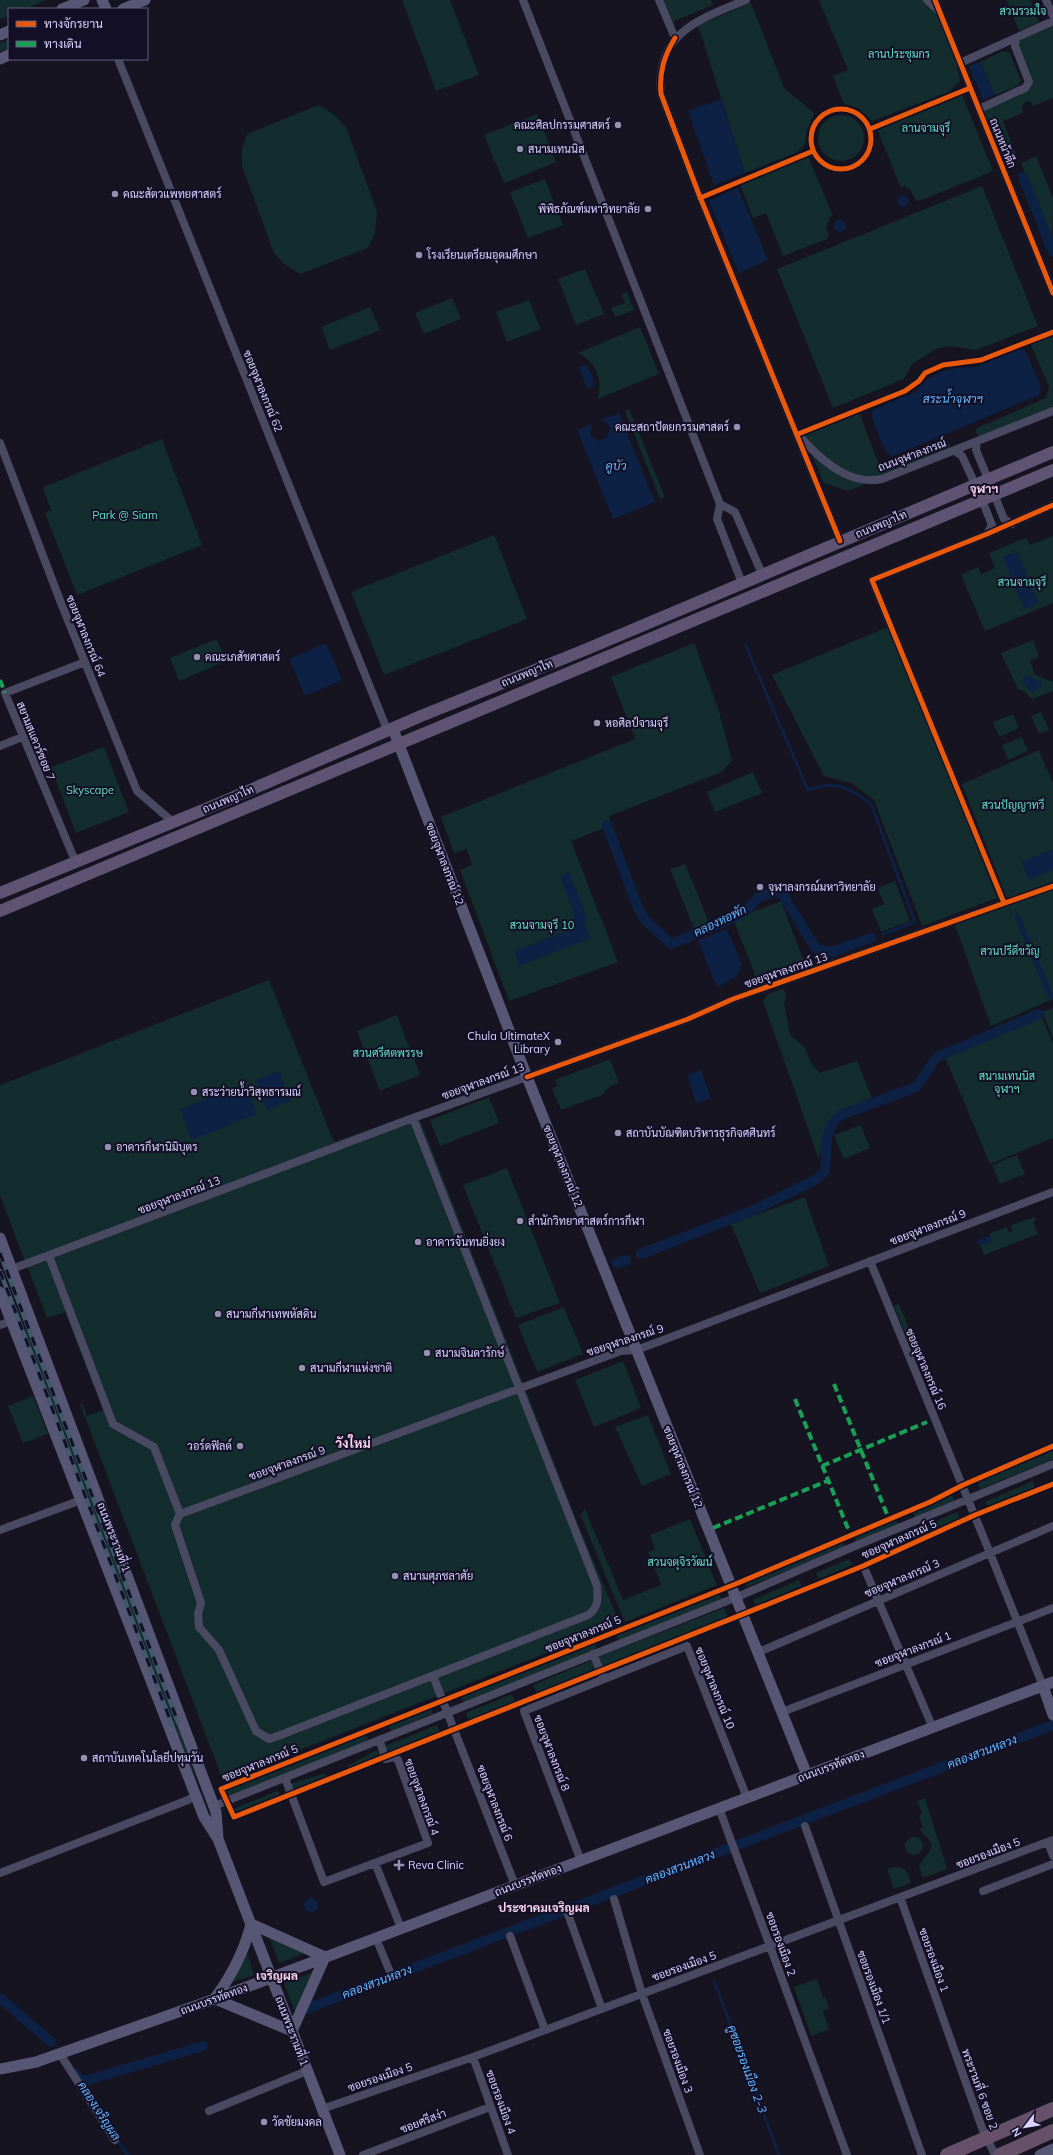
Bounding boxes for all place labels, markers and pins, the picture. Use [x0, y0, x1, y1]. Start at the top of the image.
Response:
place label: คณะศิลปกรรมศาสตร์ [514, 117, 610, 132]
marker: คณะศิลปกรรมศาสตร์ [613, 120, 623, 130]
place label: สนามเทนนิส [528, 142, 585, 156]
marker: สนามเทนนิส [515, 144, 525, 154]
place label: คณะสัตวแพทยศาสตร์ [123, 186, 221, 201]
marker: คณะสัตวแพทยศาสตร์ [110, 189, 120, 199]
place label: พิพิธภัณฑ์มหาวิทยาลัย [538, 201, 640, 216]
marker: พิพิธภัณฑ์มหาวิทยาลัย [643, 204, 653, 214]
place label: โรงเรียนเตรียมอุดมศึกษา [426, 247, 537, 264]
marker: โรงเรียนเตรียมอุดมศึกษา [414, 250, 424, 260]
place label: คณะสถาปัตยกรรมศาสตร์ [615, 419, 729, 434]
marker: คณะสถาปัตยกรรมศาสตร์ [732, 422, 742, 432]
place label: คณะเภสัชศาสตร์ [205, 649, 280, 664]
marker: คณะเภสัชศาสตร์ [192, 652, 202, 662]
place label: หอศิลป์จามจุรี [605, 715, 668, 732]
marker: หอศิลป์จามจุรี [592, 718, 602, 728]
place label: จุฬาลงกรณ์มหาวิทยาลัย [768, 879, 876, 896]
marker: จุฬาลงกรณ์มหาวิทยาลัย [755, 882, 765, 892]
place label: Chula UltimateX Library [467, 1029, 551, 1056]
marker: Chula UltimateX Library [553, 1037, 563, 1047]
place label: สระว่ายน้ำวิสุทธารมณ์ [202, 1081, 301, 1101]
marker: สระว่ายน้ำวิสุทธารมณ์ [189, 1087, 199, 1097]
place label: สถาบันบัณฑิตบริหารธุรกิจศศินทร์ [626, 1125, 776, 1142]
marker: สถาบันบัณฑิตบริหารธุรกิจศศินทร์ [613, 1128, 623, 1138]
place label: อาคารกีฬานิมิบุตร [116, 1139, 198, 1156]
marker: อาคารกีฬานิมิบุตร [103, 1142, 113, 1152]
place label: สำนักวิทยาศาสตร์การกีฬา [528, 1213, 644, 1228]
marker: สำนักวิทยาศาสตร์การกีฬา [515, 1216, 525, 1226]
place label: อาคารจันทนยิ่งยง [426, 1232, 505, 1249]
marker: อาคารจันทนยิ่งยง [413, 1237, 423, 1247]
place label: สนามกีฬาเทพหัสดิน [226, 1306, 317, 1321]
marker: สนามกีฬาเทพหัสดิน [213, 1309, 223, 1319]
place label: สนามจินดารักษ์ [435, 1345, 505, 1360]
marker: สนามจินดารักษ์ [422, 1348, 432, 1358]
place label: สนามกีฬาแห่งชาติ [310, 1360, 392, 1375]
marker: สนามกีฬาแห่งชาติ [297, 1363, 307, 1373]
place label: วอร์ดฟิลด์ [187, 1438, 232, 1453]
marker: วอร์ดฟิลด์ [235, 1441, 245, 1451]
place label: สนามศุภชลาศัย [403, 1569, 473, 1585]
marker: สนามศุภชลาศัย [390, 1571, 400, 1581]
place label: สถาบันเทคโนโลยีปทุมวัน [92, 1750, 203, 1767]
marker: สถาบันเทคโนโลยีปทุมวัน [79, 1753, 89, 1763]
place label: Reva Clinic [408, 1858, 464, 1872]
marker: Reva Clinic [393, 1859, 405, 1871]
place label: วัดชัยมงคล [272, 2115, 322, 2129]
marker: วัดชัยมงคล [259, 2117, 269, 2127]

